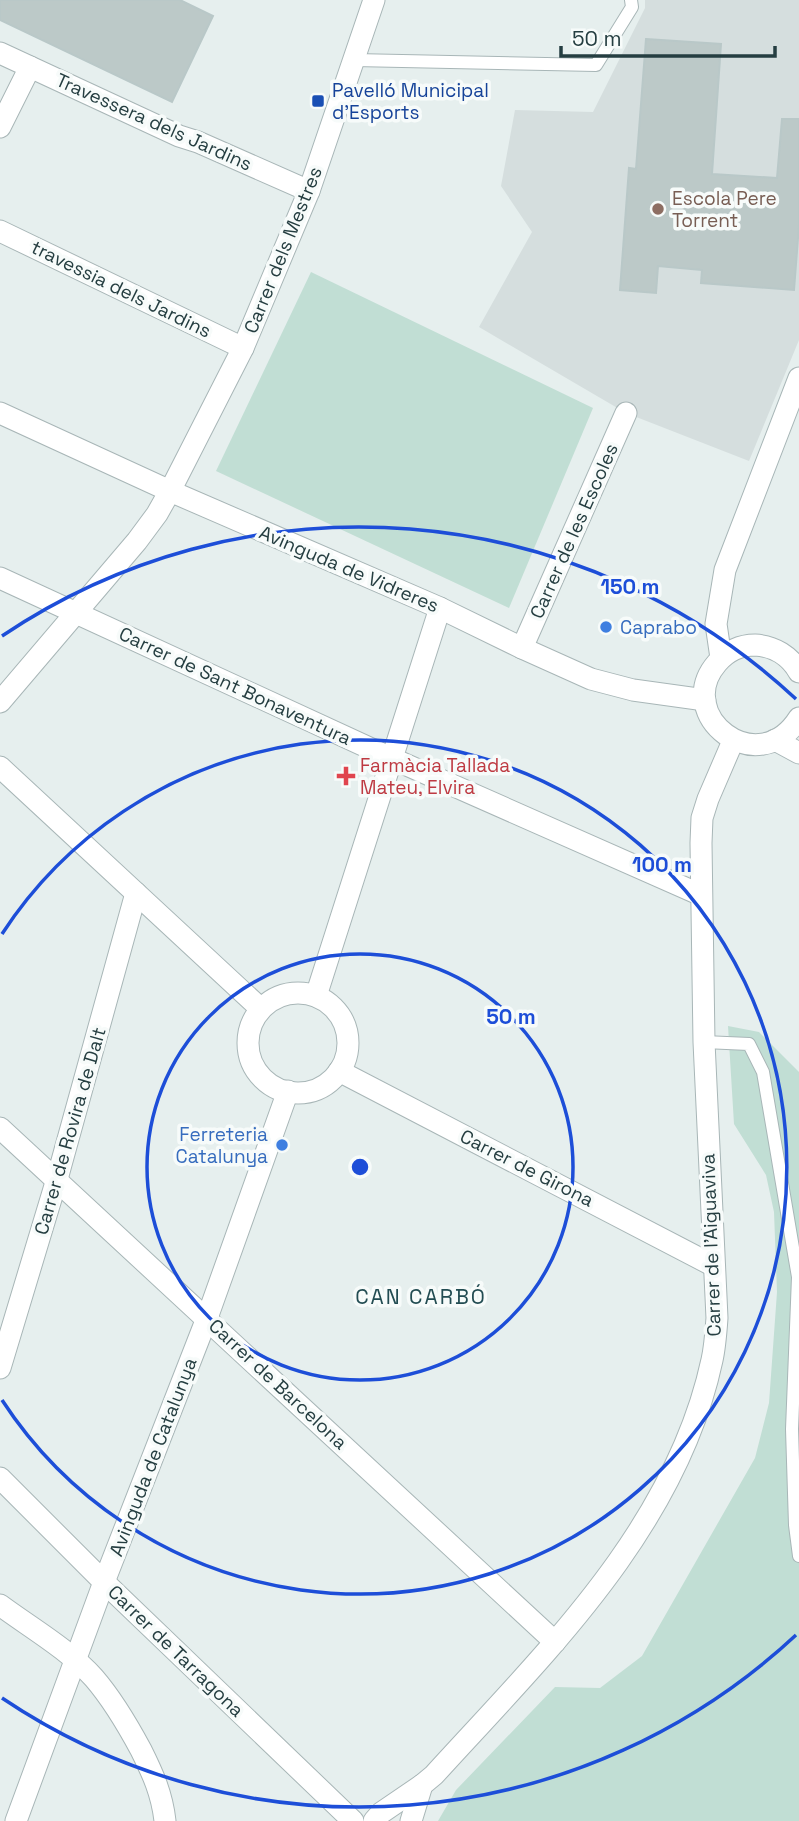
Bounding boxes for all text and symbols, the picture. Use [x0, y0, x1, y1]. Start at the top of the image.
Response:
scale bar [561, 14, 774, 58]
text: 50 m [572, 25, 622, 52]
street label: Travessera dels Jardins [52, 67, 256, 177]
place label: Pavelló Municipal d'Esports [332, 78, 489, 125]
marker: Pavelló Municipal d'Esports [310, 93, 326, 109]
street label: Carrer dels Mestres [238, 163, 328, 337]
place label: Escola Pere Torrent [672, 186, 777, 233]
marker: Escola Pere Torrent [650, 201, 666, 217]
street label: travessia dels Jardins [27, 234, 215, 344]
street label: Carrer de les Escoles [524, 439, 624, 623]
street label: Avinguda de Vidreres [255, 520, 443, 618]
text: 150 m [601, 573, 659, 600]
place label: Caprabo [620, 615, 697, 640]
marker: Caprabo [598, 619, 614, 635]
street label: Carrer de Sant Bonaventura [115, 621, 355, 751]
place label: Farmàcia Tallada Mateu, Elvira [360, 753, 510, 800]
marker: Farmàcia Tallada Mateu, Elvira [338, 768, 354, 784]
text: 100 m [632, 851, 692, 878]
text: 50 m [486, 1003, 536, 1030]
street label: Carrer de Rovira de Dalt [28, 1024, 112, 1238]
place label: Ferreteria Catalunya [176, 1122, 268, 1169]
street label: Carrer de Girona [456, 1123, 598, 1213]
marker: Ferreteria Catalunya [274, 1137, 290, 1153]
street label: Carrer de l'Aiguaviva [695, 1153, 727, 1337]
centre of rings [348, 1155, 372, 1179]
district label: CAN CARBÓ [355, 1283, 487, 1310]
street label: Carrer de Barcelona [203, 1313, 353, 1455]
street label: Avinguda de Catalunya [104, 1354, 202, 1560]
street label: Carrer de Tarragona [103, 1580, 249, 1723]

